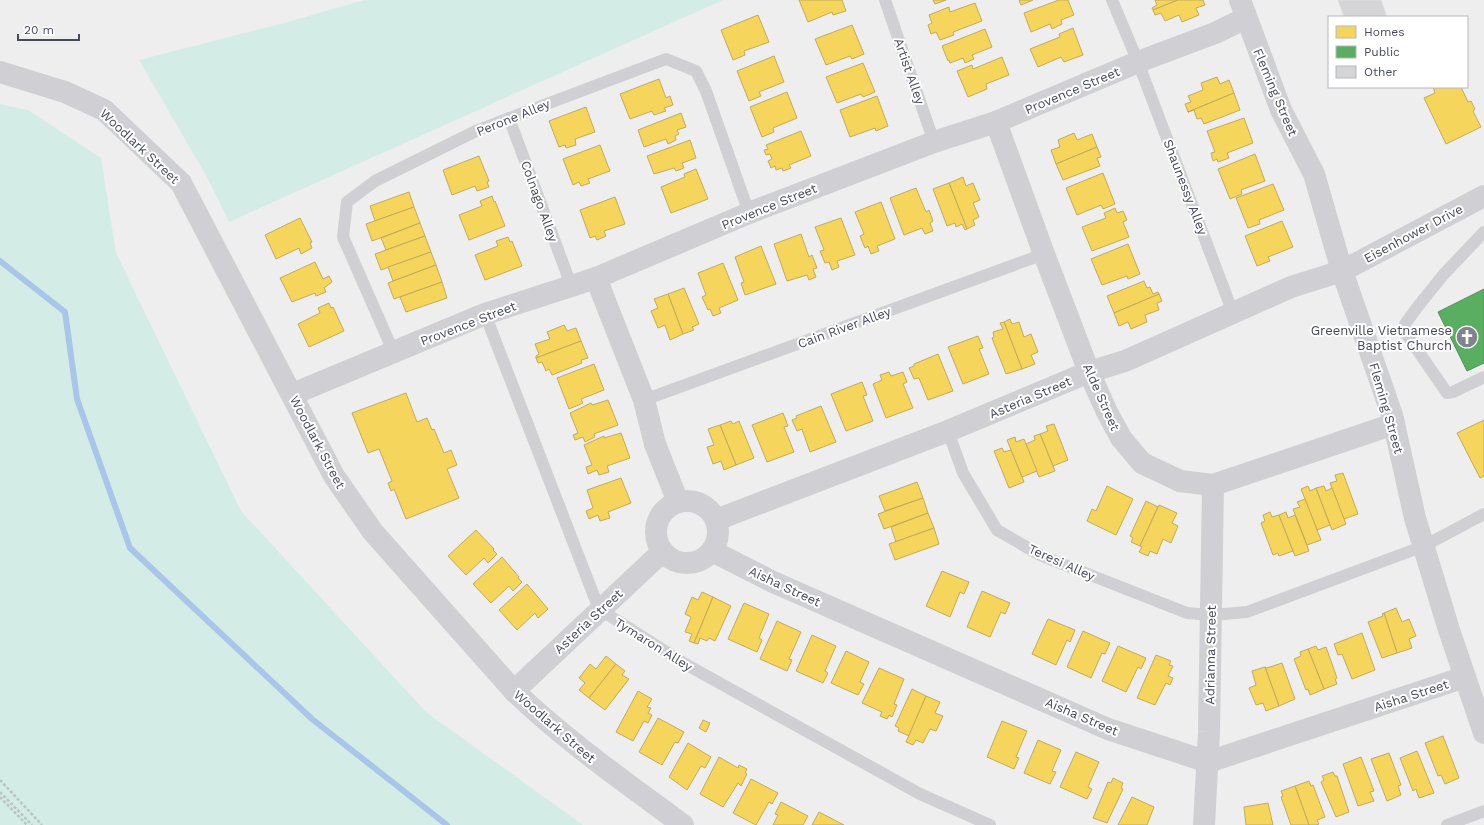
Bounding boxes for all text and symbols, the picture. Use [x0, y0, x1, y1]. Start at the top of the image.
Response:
scale bar [18, 16, 79, 42]
legend [1328, 16, 1468, 88]
text: 20 m [24, 23, 54, 37]
text: Homes [1364, 25, 1405, 39]
street label: Artist Alley [891, 36, 928, 107]
text: Public [1364, 45, 1400, 59]
street label: Fleming Street [1250, 46, 1301, 139]
street label: Provence Street [1023, 64, 1122, 117]
text: Other [1364, 65, 1397, 79]
street label: Perone Alley [474, 96, 552, 139]
street label: Woodlark Street [97, 106, 183, 187]
street label: Shaunessy Alley [1160, 137, 1211, 237]
street label: Colnago Alley [518, 159, 561, 244]
street label: Provence Street [719, 180, 820, 232]
street label: Eisenhower Drive [1361, 201, 1465, 266]
street label: Provence Street [418, 298, 519, 349]
street label: Cain River Alley [796, 304, 893, 351]
place label: Greenville Vietnamese Baptist Church [1311, 323, 1452, 353]
church icon: Greenville Vietnamese Baptist Church [1454, 324, 1480, 350]
street label: Alde Street [1080, 361, 1123, 434]
street label: Fleming Street [1366, 361, 1407, 456]
street label: Asteria Street [987, 373, 1074, 421]
street label: Woodlark Street [287, 393, 349, 492]
street label: Teresi Alley [1026, 541, 1098, 584]
street label: Aisha Street [746, 563, 824, 610]
street label: Asteria Street [551, 586, 626, 657]
street label: Adrianna Street [1202, 605, 1219, 705]
street label: Tymaron Alley [612, 615, 695, 674]
street label: Aisha Street [1372, 676, 1451, 715]
street label: Woodlark Street [511, 687, 599, 766]
street label: Aisha Street [1043, 694, 1121, 739]

